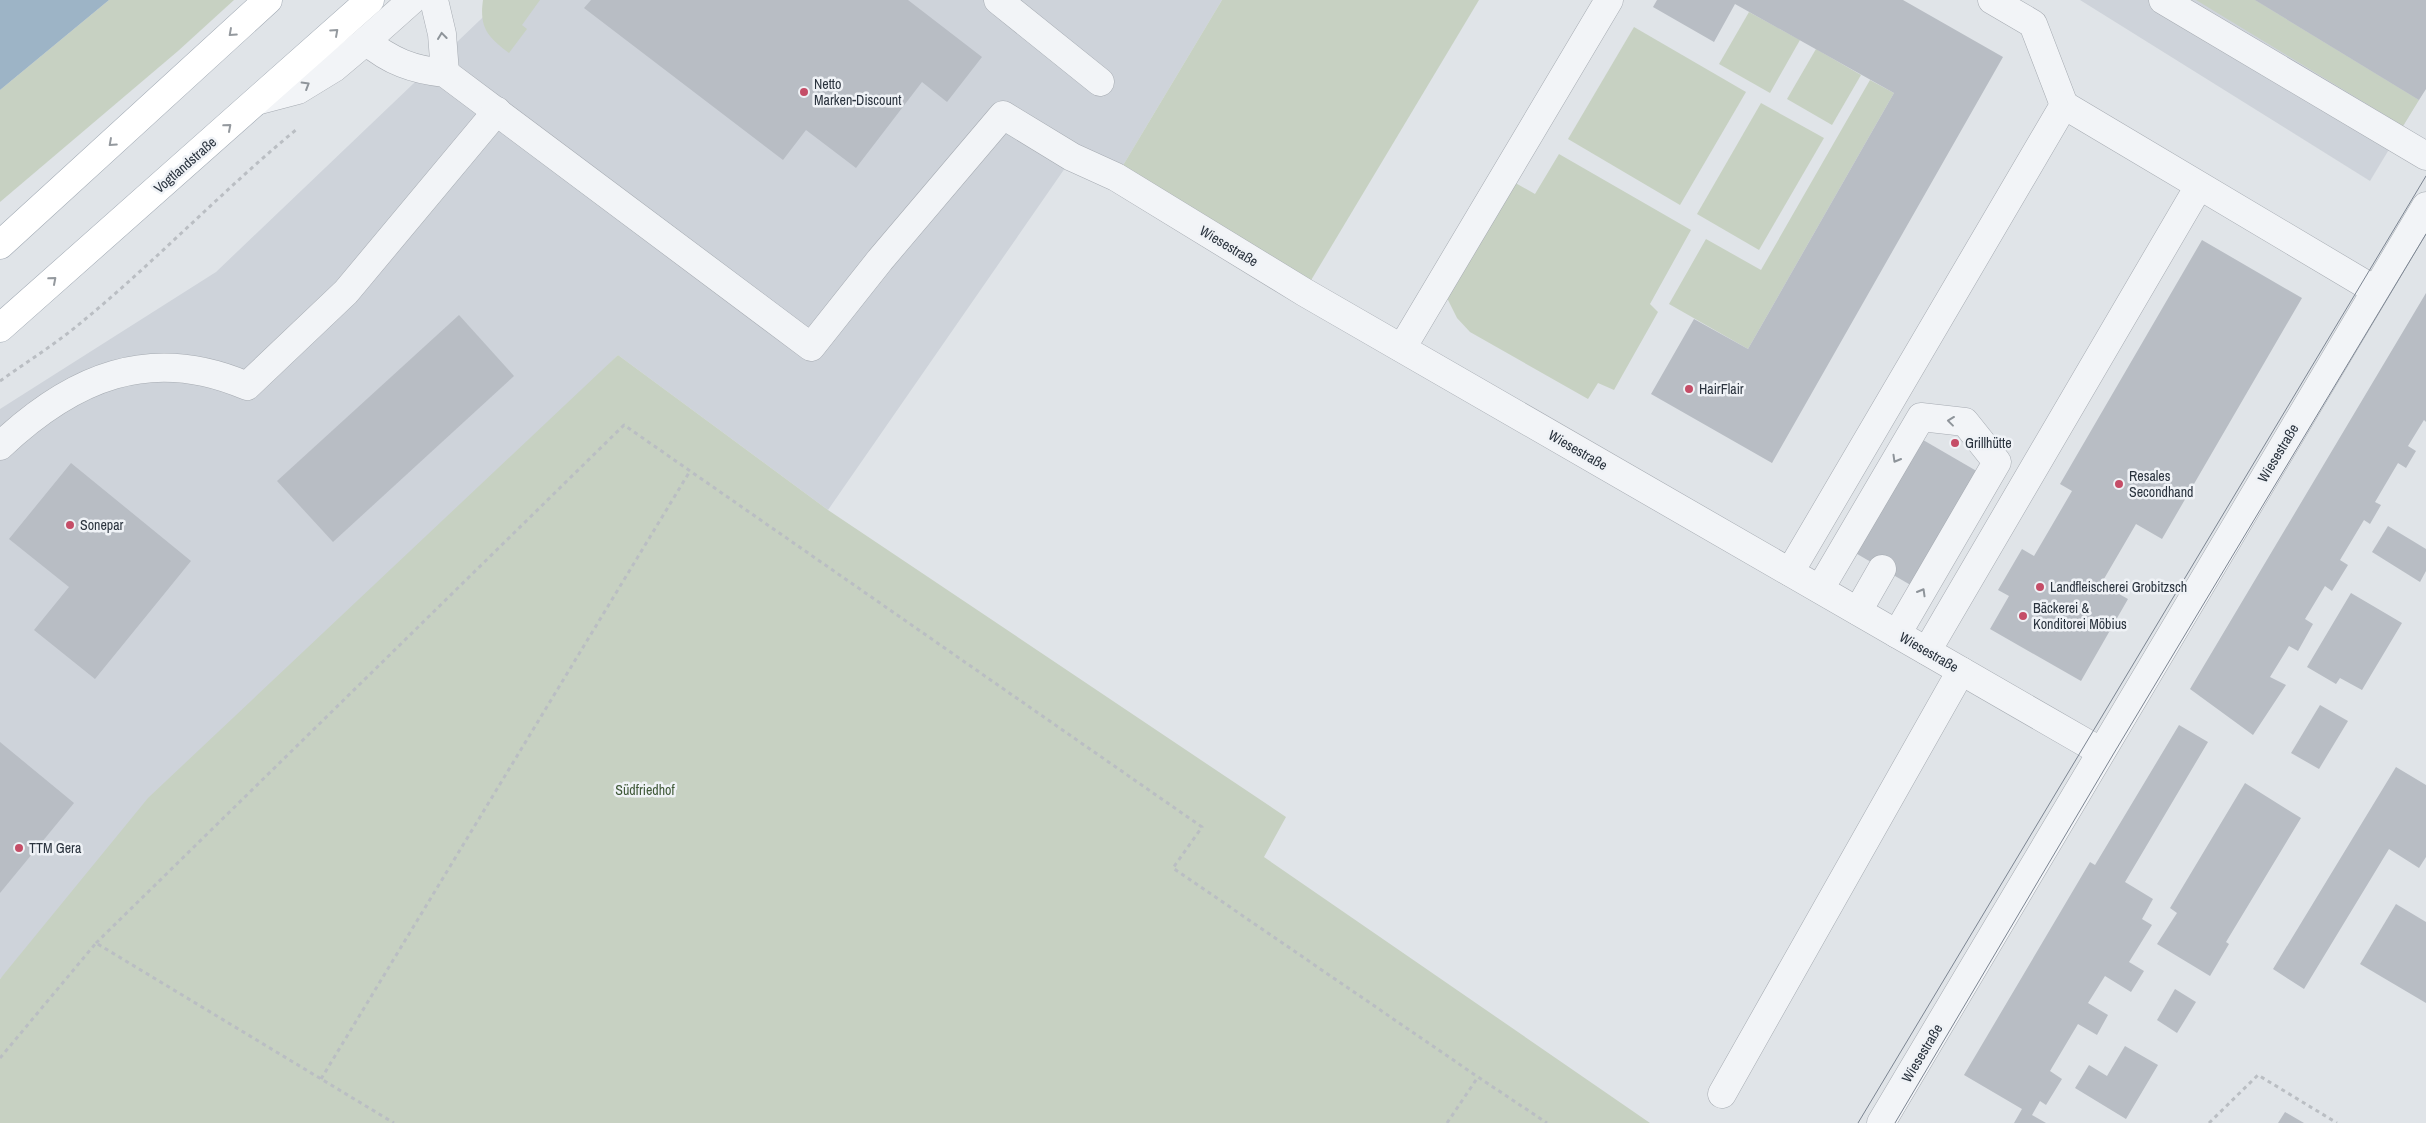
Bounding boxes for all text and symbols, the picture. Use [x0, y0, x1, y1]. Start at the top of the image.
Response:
one-way arrow [228, 27, 237, 36]
one-way arrow [329, 29, 338, 38]
one-way arrow [437, 32, 448, 40]
place label: Netto Marken-Discount [814, 75, 901, 109]
one-way arrow [300, 82, 309, 92]
marker: Netto Marken-Discount [798, 86, 810, 98]
one-way arrow [223, 124, 232, 133]
street label: Vogtlandstraße [150, 133, 220, 197]
one-way arrow [109, 137, 118, 146]
street label: Wiesestraße [1196, 222, 1262, 270]
one-way arrow [48, 277, 57, 286]
place label: HairFlair [1699, 380, 1744, 398]
marker: HairFlair [1683, 383, 1695, 395]
one-way arrow [1946, 416, 1954, 427]
street label: Wiesestraße [2254, 420, 2302, 486]
street label: Wiesestraße [1545, 426, 1611, 474]
place label: Grillhütte [1965, 434, 2012, 452]
marker: Grillhütte [1949, 437, 1961, 449]
one-way arrow [1893, 453, 1903, 462]
place label: Resales Secondhand [2129, 467, 2193, 501]
marker: Resales Secondhand [2113, 478, 2125, 490]
place label: Sonepar [80, 516, 124, 534]
marker: Sonepar [64, 519, 76, 531]
place label: Landfleischerei Grobitzsch [2050, 578, 2187, 596]
marker: Landfleischerei Grobitzsch [2034, 581, 2046, 593]
one-way arrow [1915, 588, 1925, 597]
place label: Bäckerei & Konditorei Möbius [2033, 599, 2127, 633]
marker: Bäckerei & Konditorei Möbius [2017, 610, 2029, 622]
street label: Wiesestraße [1896, 628, 1962, 676]
park label: Südfriedhof [615, 781, 675, 799]
place label: TTM Gera [29, 839, 82, 857]
marker: TTM Gera [13, 842, 25, 854]
street label: Wiesestraße [1898, 1020, 1946, 1086]

